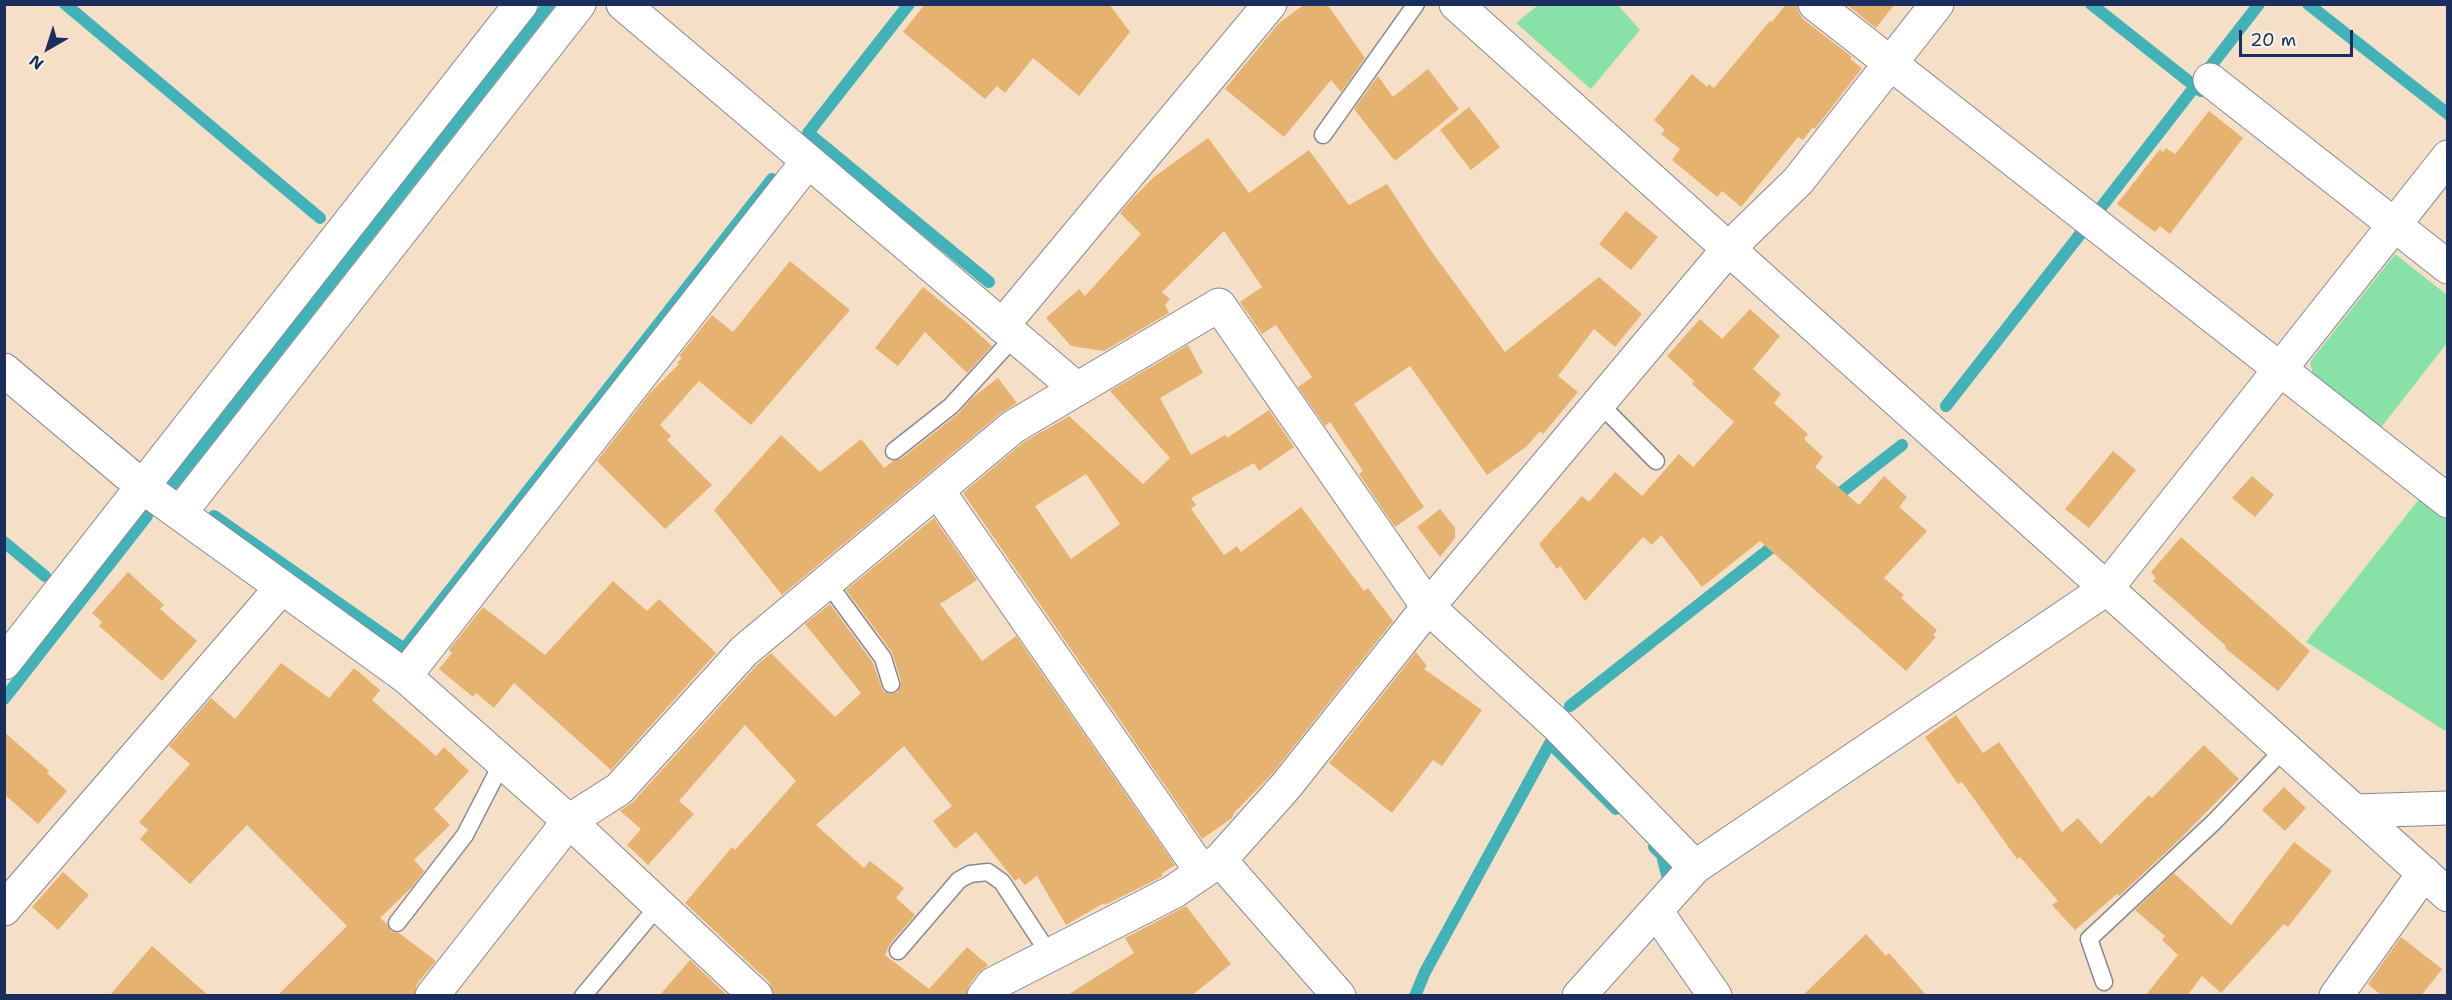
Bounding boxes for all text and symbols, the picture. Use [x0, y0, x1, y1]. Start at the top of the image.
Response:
north arrow [18, 18, 78, 78]
scale bar [2242, 18, 2356, 56]
text: 20 m [2250, 28, 2296, 52]
text: N [25, 50, 48, 75]

